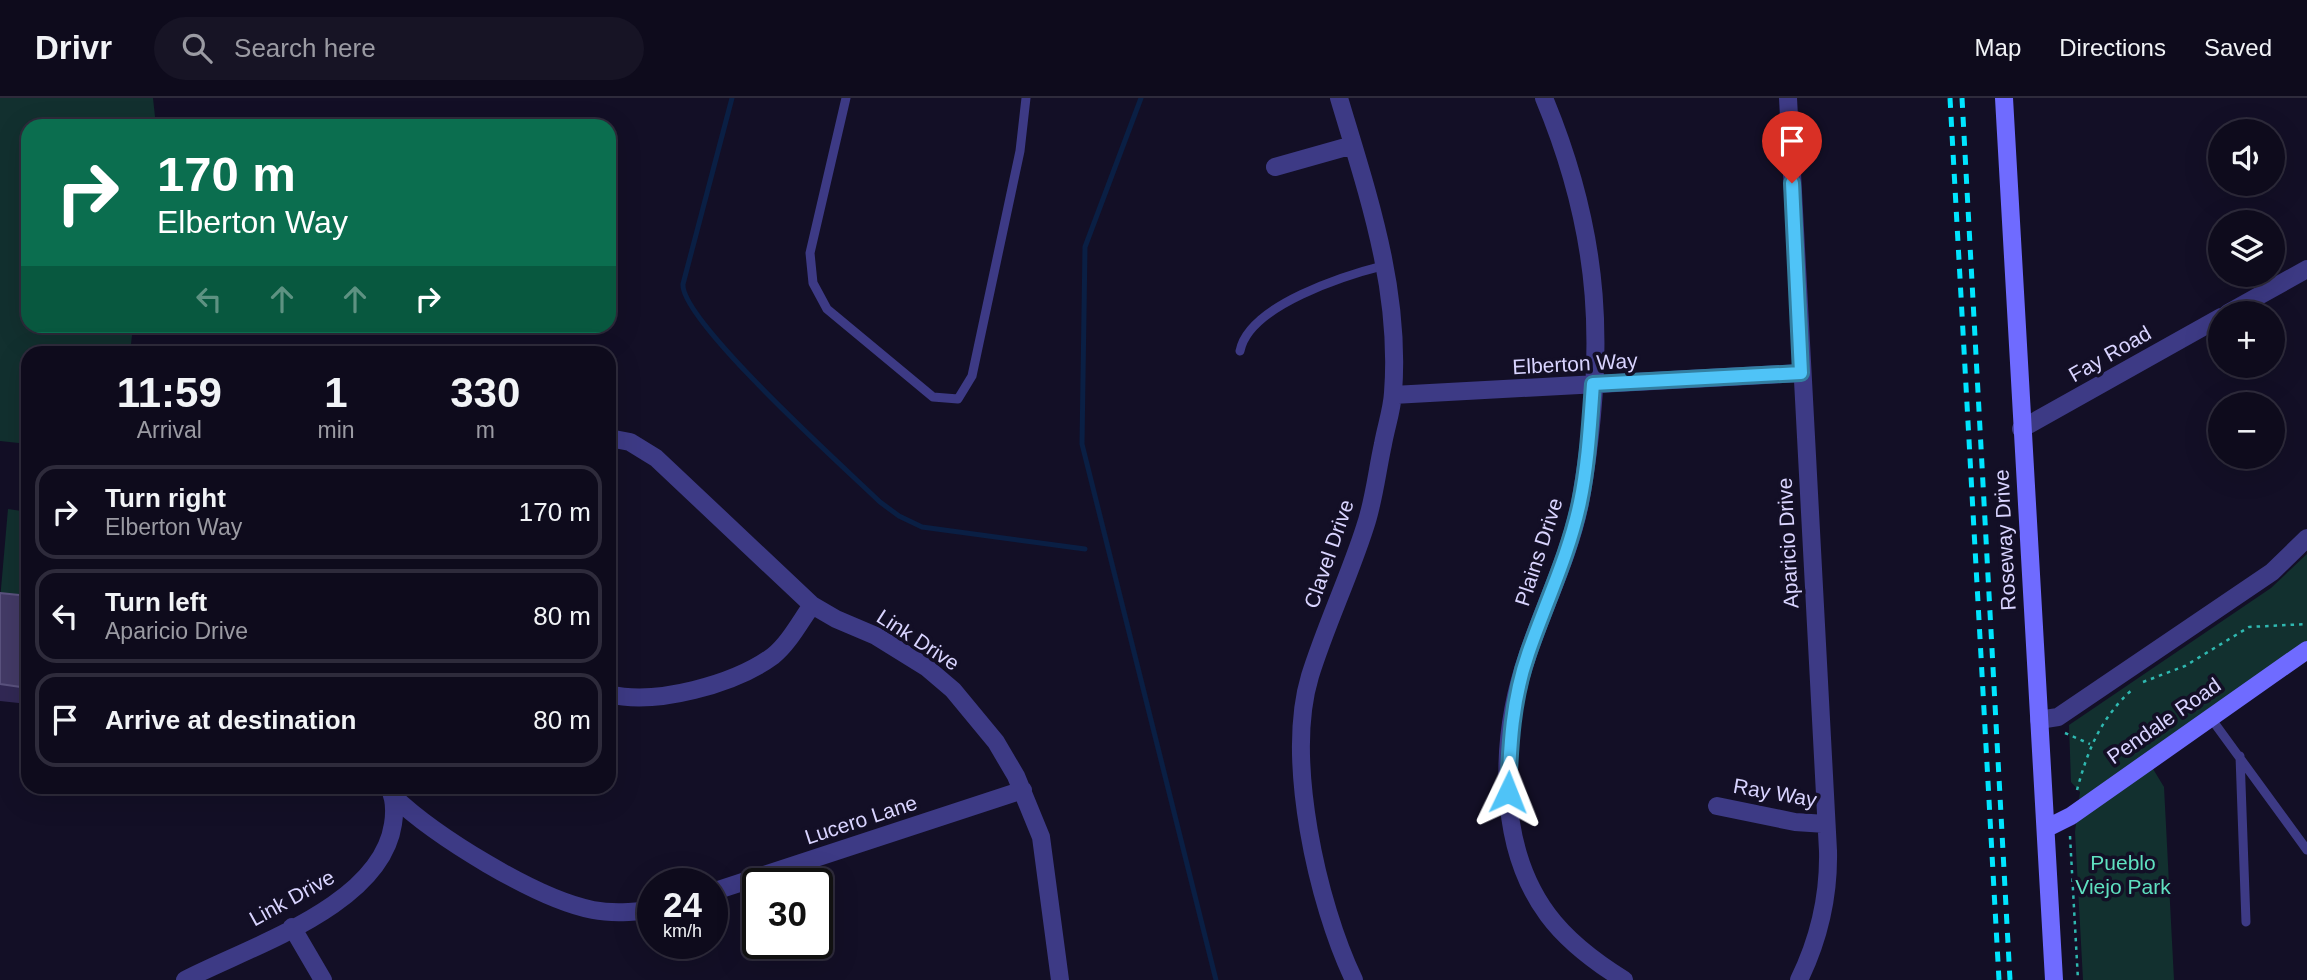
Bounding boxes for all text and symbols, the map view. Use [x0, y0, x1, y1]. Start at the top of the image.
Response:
search box [154, 17, 644, 80]
text: Drivr [35, 29, 112, 66]
icon: search [178, 29, 216, 67]
text: Search here [234, 33, 376, 63]
text: Map [1975, 34, 2021, 61]
text: Directions [2059, 34, 2166, 61]
text: Saved [2204, 34, 2272, 61]
pin [1762, 111, 1822, 183]
map controls [2208, 119, 2285, 469]
button: sound [2208, 119, 2285, 196]
icon: arrive [1773, 122, 1811, 160]
icon: right [42, 147, 133, 238]
text: 170 m [157, 147, 296, 201]
text: Elberton Way [157, 204, 348, 240]
button: layers [2208, 210, 2285, 287]
icon: left [190, 280, 228, 318]
icon: ahead [263, 280, 301, 318]
icon: ahead [336, 280, 374, 318]
icon: right [409, 280, 447, 318]
button: + [2208, 301, 2285, 378]
street label: Fay Road [2065, 321, 2155, 386]
street label: Elberton Way [1512, 349, 1639, 378]
text: 11:59 [117, 369, 222, 416]
text: 1 [324, 369, 348, 416]
text: 330 [450, 369, 520, 416]
button: − [2208, 392, 2285, 469]
text: Arrival [137, 417, 202, 443]
text: min [317, 417, 355, 443]
text: m [476, 417, 495, 443]
street label: Roseway Drive [1989, 469, 2020, 611]
street label: Aparicio Drive [1773, 477, 1802, 609]
text: Turn right [105, 483, 226, 513]
icon: right [46, 493, 84, 531]
street label: Plains Drive [1510, 495, 1567, 609]
text: 170 m [519, 497, 591, 527]
street label: Clavel Drive [1299, 497, 1358, 611]
text: Elberton Way [105, 514, 242, 540]
text: Turn left [105, 587, 207, 617]
icon: left [46, 597, 84, 635]
text: 80 m [533, 601, 591, 631]
street label: Link Drive [873, 605, 964, 675]
text: Aparicio Drive [105, 618, 248, 644]
street label: Pendale Road [2103, 673, 2225, 768]
icon: arrive [46, 701, 84, 739]
text: Arrive at destination [105, 705, 356, 735]
text: 80 m [533, 705, 591, 735]
position arrow [1471, 755, 1545, 829]
street label: Ray Way [1732, 774, 1819, 811]
street label: Lucero Lane [802, 791, 920, 849]
park label: Pueblo Viejo Park [2075, 851, 2171, 898]
street label: Link Drive [245, 865, 338, 930]
speed limit sign: 30 [742, 868, 833, 959]
text: 24 [663, 885, 702, 924]
text: km/h [663, 921, 702, 941]

